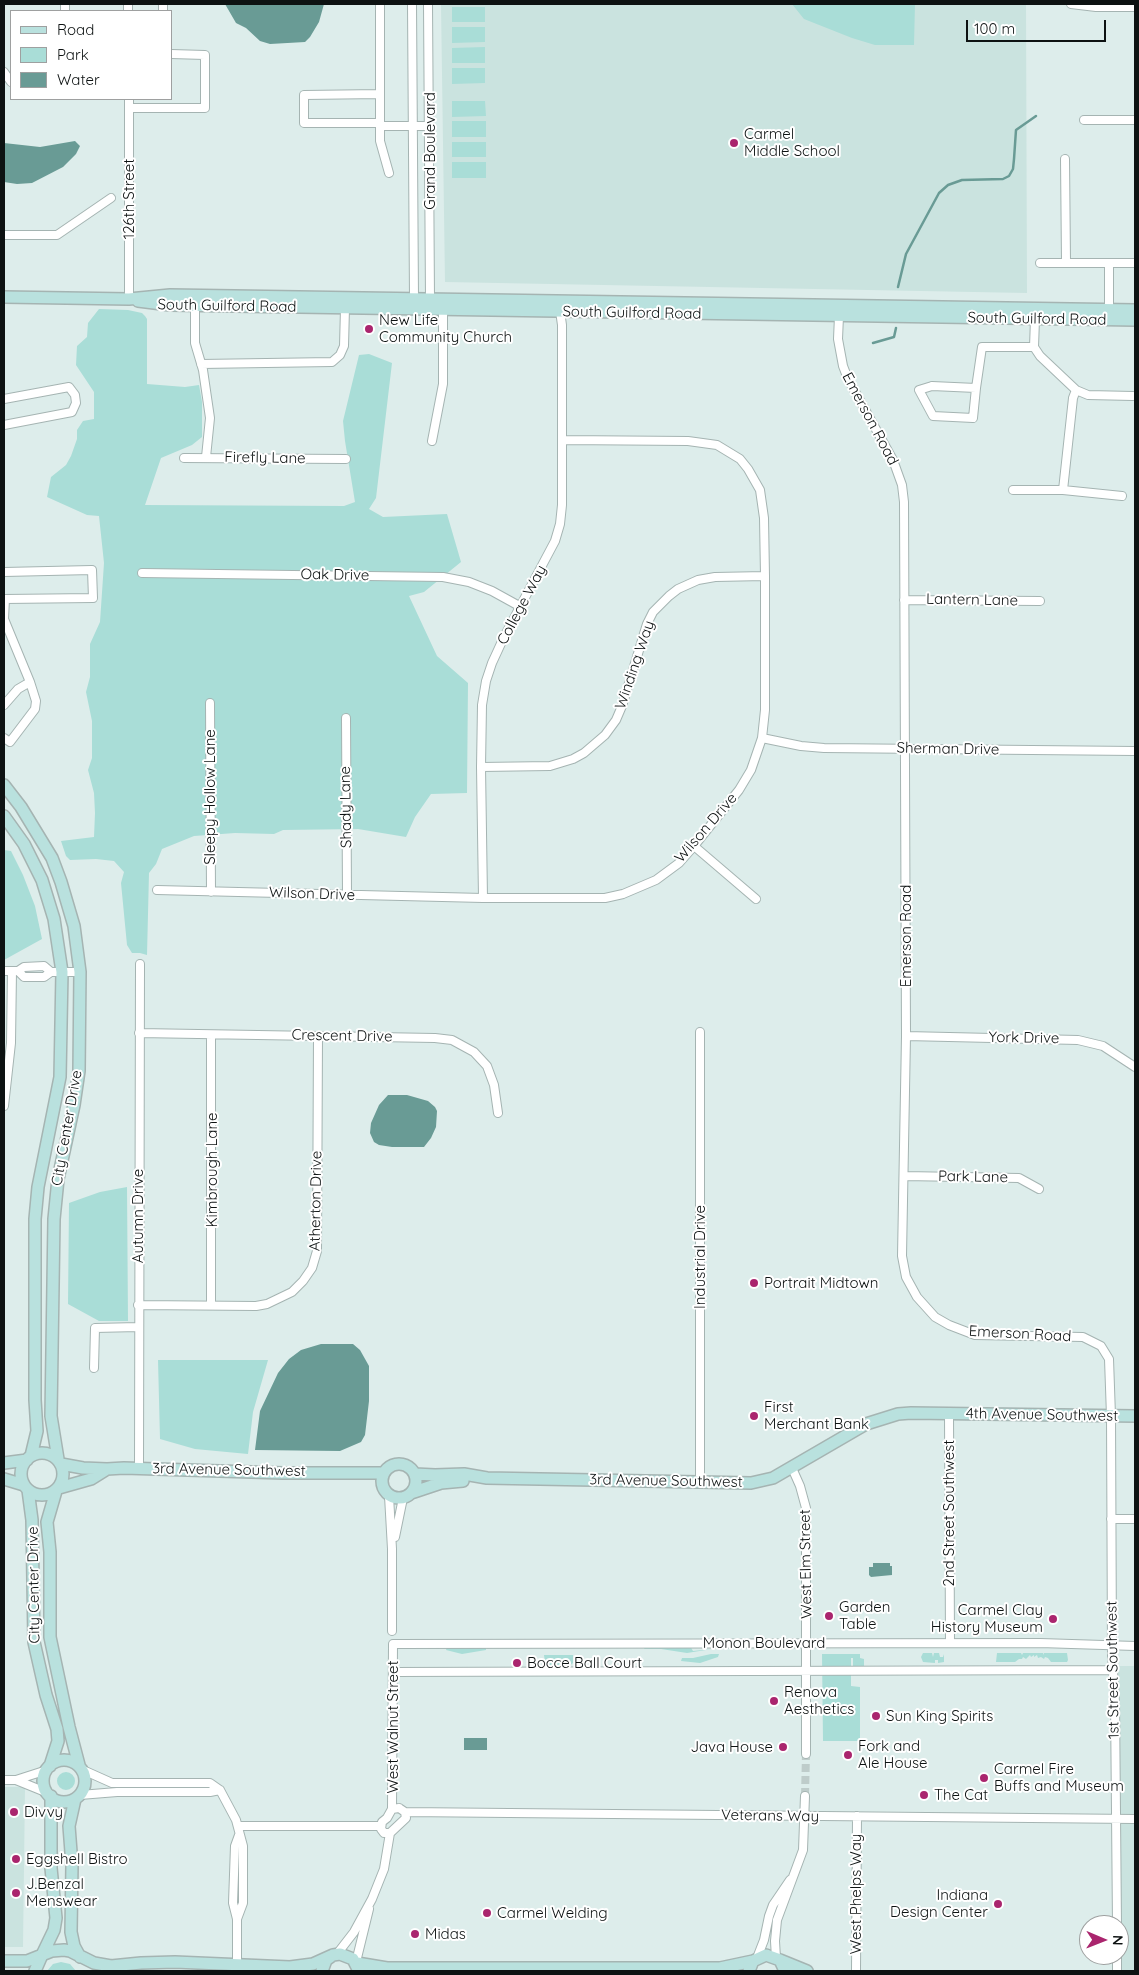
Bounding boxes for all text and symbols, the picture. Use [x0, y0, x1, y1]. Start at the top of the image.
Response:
legend [10, 10, 172, 100]
scale bar [969, 10, 1109, 42]
text: 100 m [974, 19, 1015, 38]
text: Road [57, 20, 94, 39]
text: Park [57, 45, 89, 64]
text: Water [57, 70, 100, 89]
street label: Grand Boulevard [421, 92, 439, 210]
place label: Carmel Middle School [744, 125, 840, 160]
marker: Carmel Middle School [728, 137, 740, 149]
street label: 126th Street [120, 159, 138, 239]
street label: South Guilford Road [157, 296, 297, 316]
street label: South Guilford Road [562, 303, 702, 323]
street label: South Guilford Road [967, 309, 1107, 329]
place label: New Life Community Church [379, 311, 512, 346]
marker: New Life Community Church [363, 323, 375, 335]
street label: Emerson Road [838, 370, 902, 468]
street label: Firefly Lane [224, 448, 306, 468]
street label: College Way [493, 562, 551, 648]
street label: Oak Drive [300, 565, 370, 585]
street label: Lantern Lane [926, 590, 1018, 610]
street label: Winding Way [611, 618, 659, 712]
street label: Sleepy Hollow Lane [201, 729, 219, 865]
street label: Sherman Drive [896, 739, 1000, 759]
street label: Shady Lane [336, 766, 356, 848]
street label: Wilson Drive [671, 790, 741, 866]
street label: Wilson Drive [269, 884, 355, 904]
street label: Emerson Road [897, 885, 915, 987]
street label: Crescent Drive [291, 1026, 393, 1046]
street label: York Drive [988, 1028, 1060, 1048]
street label: City Center Drive [48, 1069, 86, 1187]
street label: Kimbrough Lane [203, 1112, 221, 1228]
street label: Atherton Drive [306, 1151, 326, 1251]
street label: Park Lane [938, 1167, 1008, 1187]
street label: Autumn Drive [129, 1169, 147, 1263]
street label: Industrial Drive [691, 1205, 709, 1309]
place label: Portrait Midtown [764, 1274, 879, 1292]
marker: Portrait Midtown [748, 1277, 760, 1289]
street label: Emerson Road [968, 1322, 1072, 1346]
place label: First Merchant Bank [764, 1398, 869, 1433]
street label: 4th Avenue Southwest [966, 1405, 1118, 1425]
marker: First Merchant Bank [748, 1410, 760, 1422]
street label: 2nd Street Southwest [940, 1440, 958, 1586]
street label: 3rd Avenue Southwest [152, 1460, 306, 1480]
street label: 3rd Avenue Southwest [589, 1471, 743, 1491]
street label: West Elm Street [796, 1509, 816, 1619]
street label: City Center Drive [24, 1526, 44, 1644]
place label: Garden Table [839, 1598, 890, 1633]
place label: Carmel Clay History Museum [931, 1601, 1043, 1636]
street label: 1st Street Southwest [1103, 1601, 1123, 1739]
marker: Garden Table [823, 1610, 835, 1622]
marker: Carmel Clay History Museum [1047, 1613, 1059, 1625]
street label: Monon Boulevard [703, 1634, 825, 1652]
place label: Bocce Ball Court [527, 1654, 642, 1672]
marker: Bocce Ball Court [511, 1657, 523, 1669]
street label: West Walnut Street [384, 1660, 402, 1794]
place label: Renova Aesthetics [784, 1683, 854, 1718]
marker: Renova Aesthetics [768, 1695, 780, 1707]
place label: Sun King Spirits [886, 1707, 993, 1725]
marker: Sun King Spirits [870, 1710, 882, 1722]
place label: Fork and Ale House [858, 1737, 927, 1772]
place label: Java House [691, 1738, 773, 1756]
marker: Java House [777, 1741, 789, 1753]
marker: Fork and Ale House [842, 1749, 854, 1761]
place label: Carmel Fire Buffs and Museum [994, 1760, 1124, 1795]
marker: Carmel Fire Buffs and Museum [978, 1772, 990, 1784]
place label: The Cat [934, 1786, 988, 1804]
marker: The Cat [918, 1789, 930, 1801]
place label: Divvy [24, 1803, 63, 1821]
marker: Divvy [8, 1806, 20, 1818]
street label: Veterans Way [721, 1806, 819, 1826]
street label: West Phelps Way [847, 1834, 865, 1954]
place label: Eggshell Bistro [26, 1850, 128, 1868]
marker: Eggshell Bistro [10, 1853, 22, 1865]
place label: J.Benzal Menswear [26, 1875, 97, 1910]
place label: Indiana Design Center [890, 1886, 988, 1921]
marker: J.Benzal Menswear [10, 1887, 22, 1899]
marker: Indiana Design Center [992, 1898, 1004, 1910]
place label: Carmel Welding [497, 1904, 608, 1922]
marker: Carmel Welding [481, 1907, 493, 1919]
north arrow [1079, 1915, 1129, 1965]
place label: Midas [425, 1925, 466, 1943]
marker: Midas [409, 1928, 421, 1940]
text: N [1109, 1935, 1127, 1946]

